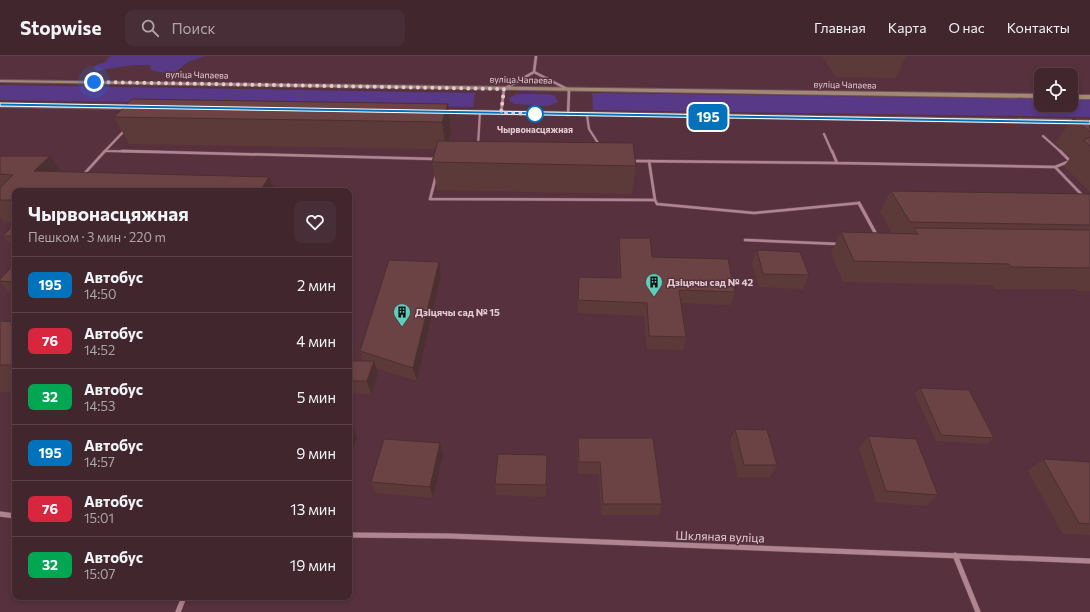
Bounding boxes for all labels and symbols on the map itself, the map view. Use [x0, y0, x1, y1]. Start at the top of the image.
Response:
street label: вуліца Чапаева [165, 68, 229, 81]
your location [84, 72, 104, 92]
street label: вуліца Чапаева [489, 73, 553, 86]
street label: вуліца Чапаева [813, 78, 877, 91]
line badge: 195 [685, 104, 731, 130]
marker: Чырвонасцяжная [526, 105, 544, 123]
place label: Чырвонасцяжная [497, 124, 573, 135]
building icon: Дзіцячы сад № 42 [644, 272, 664, 297]
place label: Дзіцячы сад № 42 [667, 276, 754, 288]
building icon: Дзіцячы сад № 15 [392, 302, 412, 327]
place label: Дзіцячы сад № 15 [415, 306, 500, 318]
street label: Шкляная вуліца [675, 527, 765, 545]

